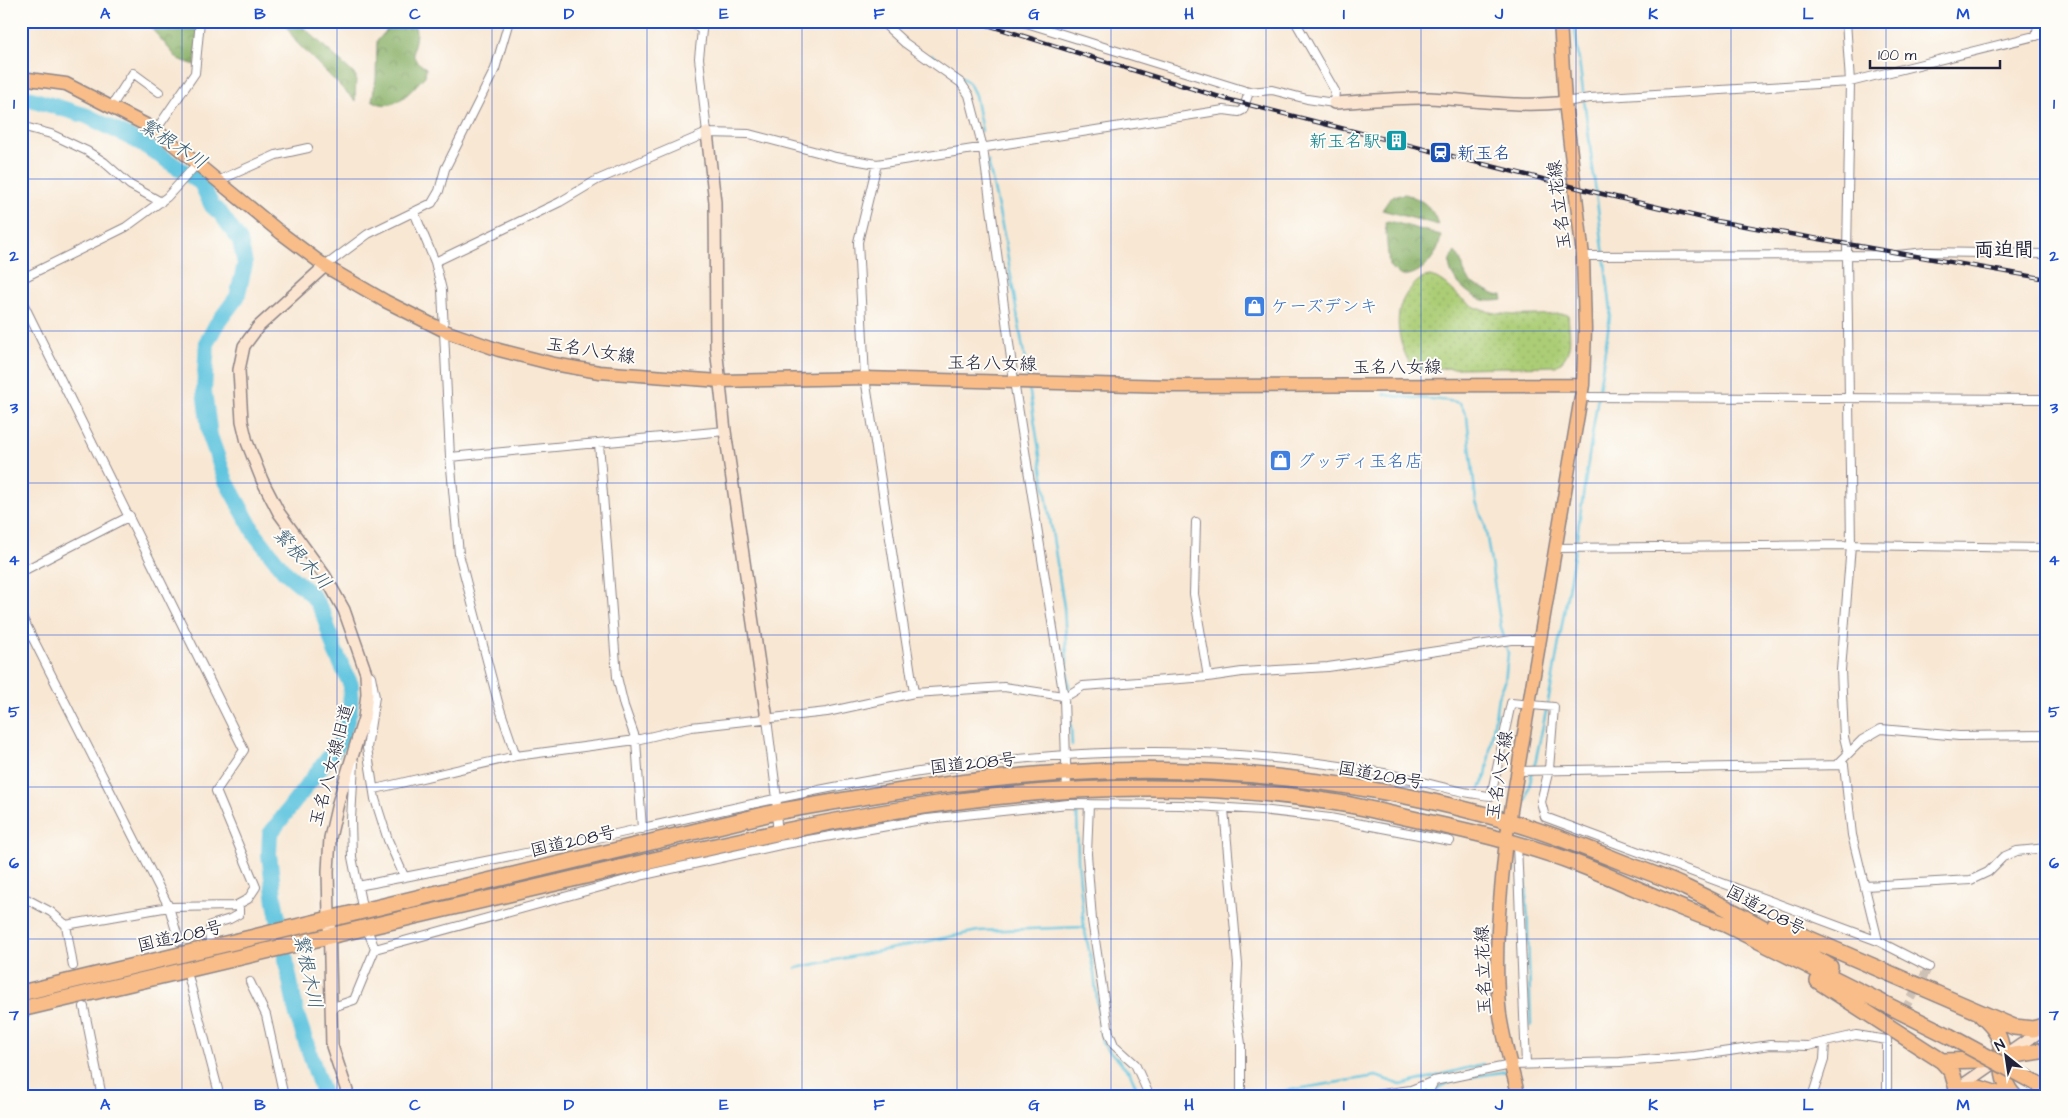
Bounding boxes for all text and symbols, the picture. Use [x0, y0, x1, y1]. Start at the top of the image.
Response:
text: A [100, 3, 111, 25]
text: B [254, 3, 266, 25]
text: C [409, 3, 421, 25]
text: D [564, 3, 575, 25]
text: E [719, 3, 729, 25]
text: F [873, 3, 885, 25]
text: G [1028, 3, 1040, 25]
text: H [1184, 3, 1194, 25]
text: I [1343, 3, 1345, 25]
text: J [1494, 3, 1504, 25]
text: K [1648, 3, 1658, 25]
text: L [1802, 3, 1814, 25]
text: M [1956, 3, 1970, 25]
scale bar [1870, 38, 2000, 70]
text: 100 m [1878, 45, 1917, 66]
text: 1 [13, 93, 16, 115]
text: 1 [2053, 93, 2056, 115]
water label: 繁根木川 [134, 112, 212, 176]
place label: 新玉名駅 [1309, 129, 1381, 154]
building icon: 新玉名駅 [1385, 129, 1409, 153]
station icon: 新玉名 [1429, 141, 1453, 165]
place label: 新玉名 [1457, 141, 1511, 166]
street label: 玉名立花線 [1542, 159, 1577, 251]
district label: 両迫間 [1974, 236, 2034, 264]
text: 2 [8, 245, 19, 267]
text: 2 [2048, 245, 2059, 267]
shop icon: ケーズデンキ [1243, 294, 1267, 318]
place label: ケーズデンキ [1271, 294, 1378, 319]
street label: 玉名八女線 [545, 331, 637, 370]
street label: 玉名八女線 [947, 350, 1037, 377]
street label: 玉名八女線 [1352, 355, 1442, 380]
text: 3 [9, 397, 19, 419]
text: 3 [2049, 397, 2059, 419]
shop icon: グッディ玉名店 [1269, 449, 1293, 473]
place label: グッディ玉名店 [1297, 449, 1423, 474]
water label: 繁根木川 [266, 522, 337, 596]
text: 4 [9, 549, 20, 571]
text: 4 [2049, 549, 2060, 571]
text: 5 [8, 701, 20, 723]
street label: 玉名八女線旧道 [303, 701, 360, 829]
text: 5 [2048, 701, 2060, 723]
street label: 玉名八女線 [1480, 729, 1519, 821]
street label: 国道208号 [928, 747, 1018, 780]
street label: 国道208号 [1336, 756, 1426, 795]
street label: 国道208号 [528, 819, 618, 863]
text: 6 [9, 852, 19, 874]
text: 6 [2049, 852, 2059, 874]
street label: 国道208号 [1721, 879, 1810, 942]
street label: 国道208号 [135, 914, 225, 958]
street label: 玉名立花線 [1469, 925, 1498, 1015]
water label: 繁根木川 [286, 931, 329, 1011]
text: 7 [8, 1004, 19, 1026]
text: 7 [2048, 1004, 2059, 1026]
north arrow [1980, 1030, 2030, 1080]
text: N [1991, 1035, 2009, 1056]
text: A [100, 1094, 111, 1116]
text: B [254, 1094, 266, 1116]
text: C [409, 1094, 421, 1116]
text: D [564, 1094, 575, 1116]
text: E [719, 1094, 729, 1116]
text: F [873, 1094, 885, 1116]
text: G [1028, 1094, 1040, 1116]
text: H [1184, 1094, 1194, 1116]
text: I [1343, 1094, 1345, 1116]
text: J [1494, 1094, 1504, 1116]
text: K [1648, 1094, 1658, 1116]
text: L [1802, 1094, 1814, 1116]
text: M [1956, 1094, 1970, 1116]

